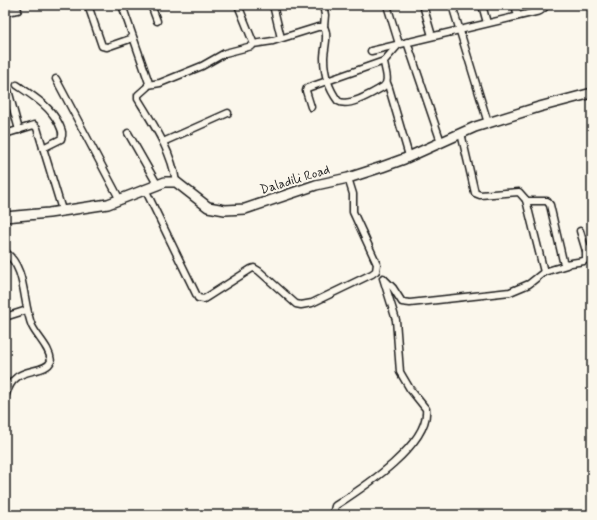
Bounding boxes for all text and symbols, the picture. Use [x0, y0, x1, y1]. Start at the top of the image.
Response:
street label: Daladili Road [258, 161, 332, 199]

